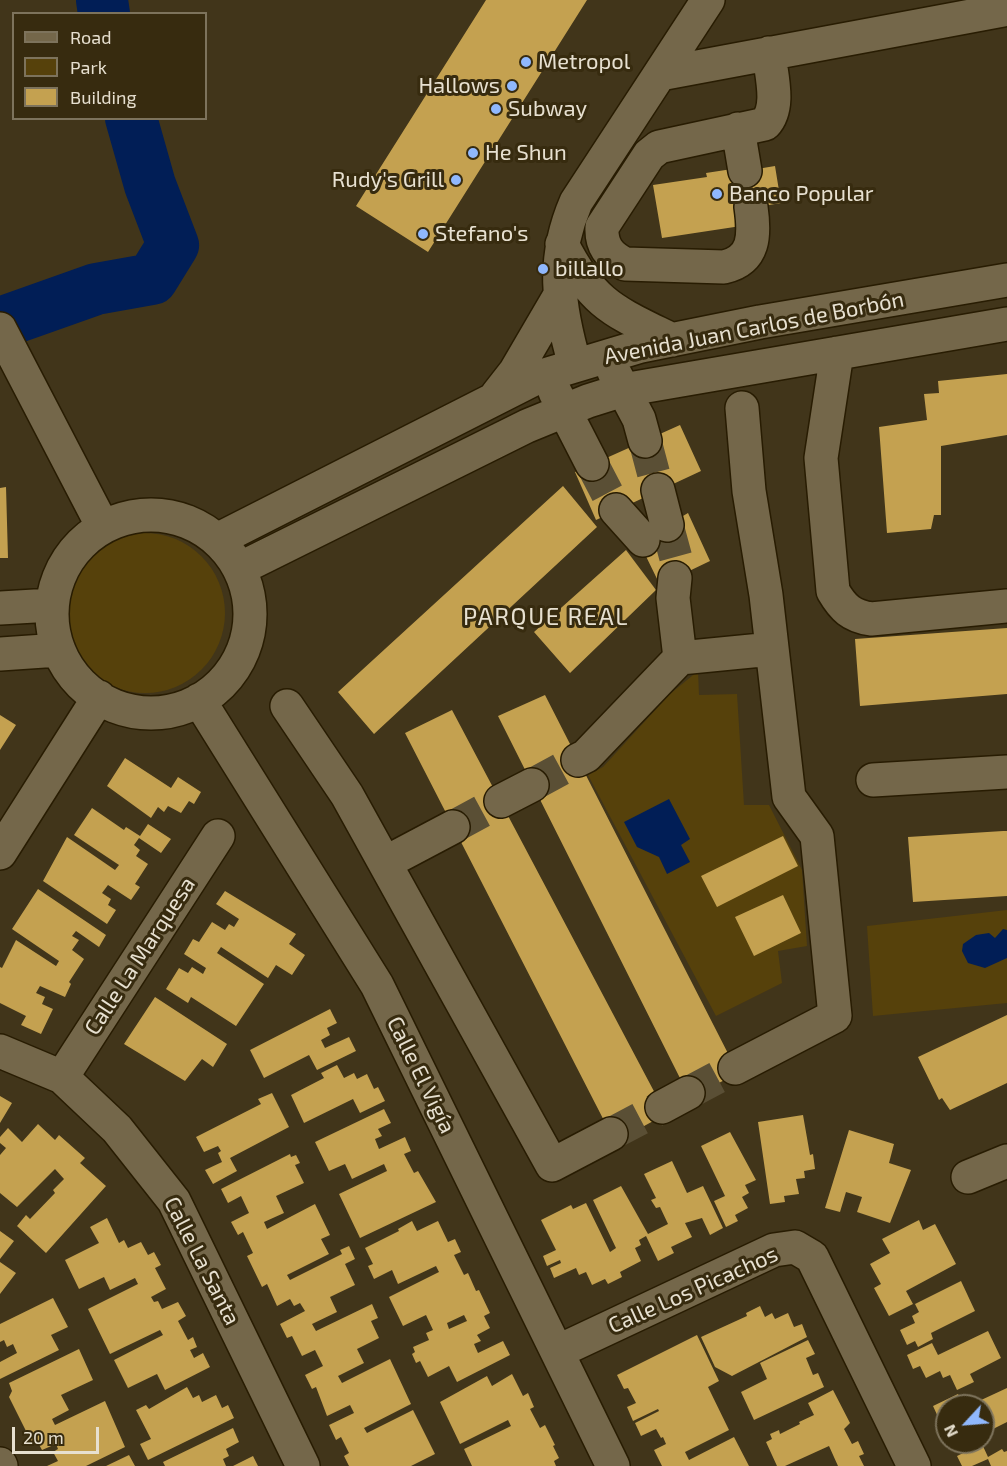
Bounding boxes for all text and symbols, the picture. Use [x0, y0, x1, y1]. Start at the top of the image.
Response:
legend [12, 12, 207, 120]
text: Road [70, 26, 111, 48]
place label: Metropol [538, 49, 630, 75]
marker: Metropol [519, 55, 533, 69]
text: Park [70, 56, 107, 78]
place label: Hallows [418, 73, 500, 99]
marker: Hallows [505, 79, 519, 93]
text: Building [70, 86, 137, 108]
place label: Subway [508, 96, 587, 122]
marker: Subway [489, 102, 503, 116]
place label: He Shun [485, 140, 567, 166]
marker: He Shun [466, 146, 480, 160]
place label: Rudy's Grill [332, 167, 444, 193]
marker: Rudy's Grill [449, 173, 463, 187]
place label: Banco Popular [729, 181, 874, 207]
marker: Banco Popular [710, 187, 724, 201]
place label: Stefano's [435, 221, 528, 247]
marker: Stefano's [416, 227, 430, 241]
place label: billallo [555, 256, 624, 282]
marker: billallo [536, 262, 550, 276]
street label: Avenida Juan Carlos de Borbón [602, 286, 906, 370]
district label: PARQUE REAL [463, 603, 629, 631]
street label: Calle La Marquesa [79, 872, 201, 1040]
street label: Calle El Vigía [381, 1012, 461, 1138]
street label: Calle La Santa [158, 1192, 246, 1330]
street label: Calle Los Picachos [604, 1241, 782, 1339]
north arrow [935, 1394, 995, 1454]
scale bar [15, 1415, 102, 1453]
text: N [939, 1422, 961, 1441]
text: 20 m [23, 1426, 64, 1448]

